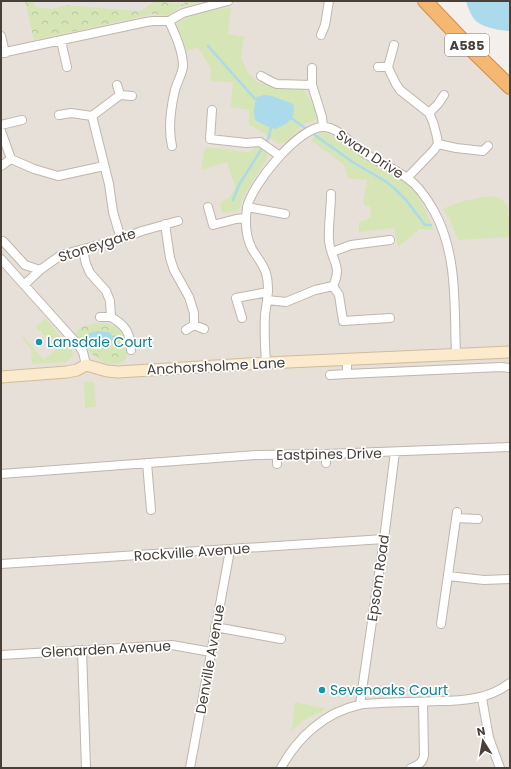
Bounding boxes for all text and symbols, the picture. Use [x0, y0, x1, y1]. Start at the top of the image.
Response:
road number: A585 [445, 34, 489, 56]
street label: Swan Drive [332, 125, 408, 184]
street label: Stoneygate [56, 223, 139, 267]
place label: Lansdale Court [47, 332, 153, 352]
marker: Lansdale Court [34, 337, 44, 347]
street label: Anchorsholme Lane [146, 352, 286, 380]
street label: Eastpines Drive [276, 443, 382, 465]
street label: Epsom Road [362, 533, 394, 623]
street label: Rockville Avenue [133, 538, 251, 566]
street label: Denville Avenue [191, 602, 230, 715]
street label: Glenarden Avenue [41, 636, 172, 662]
place label: Sevenoaks Court [330, 680, 448, 700]
marker: Sevenoaks Court [317, 685, 327, 695]
north arrow [463, 721, 503, 761]
text: N [476, 723, 487, 740]

